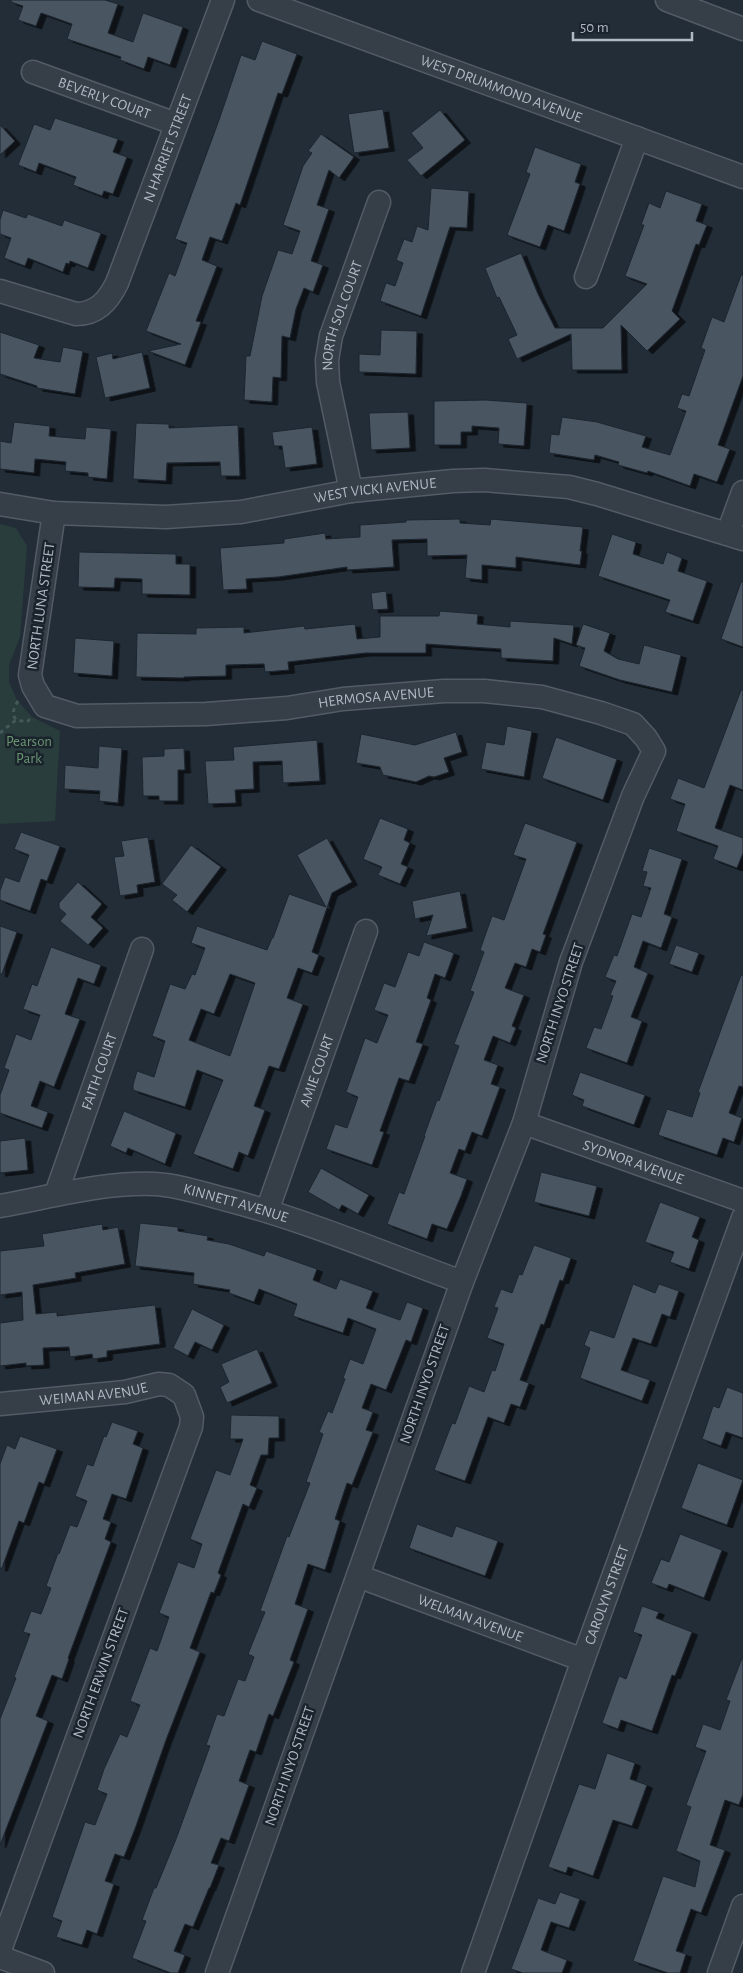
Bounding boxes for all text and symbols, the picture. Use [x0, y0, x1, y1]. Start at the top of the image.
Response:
scale bar [573, 10, 692, 42]
text: 50 m [580, 20, 609, 35]
street label: WEST DRUMMOND AVENUE [418, 52, 584, 125]
street label: BEVERLY COURT [56, 74, 153, 122]
street label: N HARRIET STREET [141, 92, 195, 204]
street label: NORTH SOL COURT [319, 258, 365, 371]
street label: WEST VICKI AVENUE [313, 475, 437, 505]
street label: NORTH LUNA STREET [25, 541, 57, 671]
street label: HERMOSA AVENUE [317, 684, 435, 710]
park label: Pearson Park [6, 734, 52, 766]
street label: NORTH INYO STREET [533, 940, 587, 1065]
street label: FAITH COURT [79, 1030, 120, 1112]
street label: AMIE COURT [297, 1032, 337, 1109]
street label: SYDNOR AVENUE [581, 1137, 686, 1187]
street label: KINNETT AVENUE [182, 1181, 290, 1225]
street label: NORTH INYO STREET [397, 1322, 453, 1446]
street label: WEIMAN AVENUE [39, 1379, 149, 1408]
street label: CAROLYN STREET [582, 1543, 632, 1647]
street label: WELMAN AVENUE [416, 1592, 525, 1644]
street label: NORTH ERWIN STREET [71, 1605, 132, 1740]
street label: NORTH INYO STREET [262, 1704, 318, 1828]

